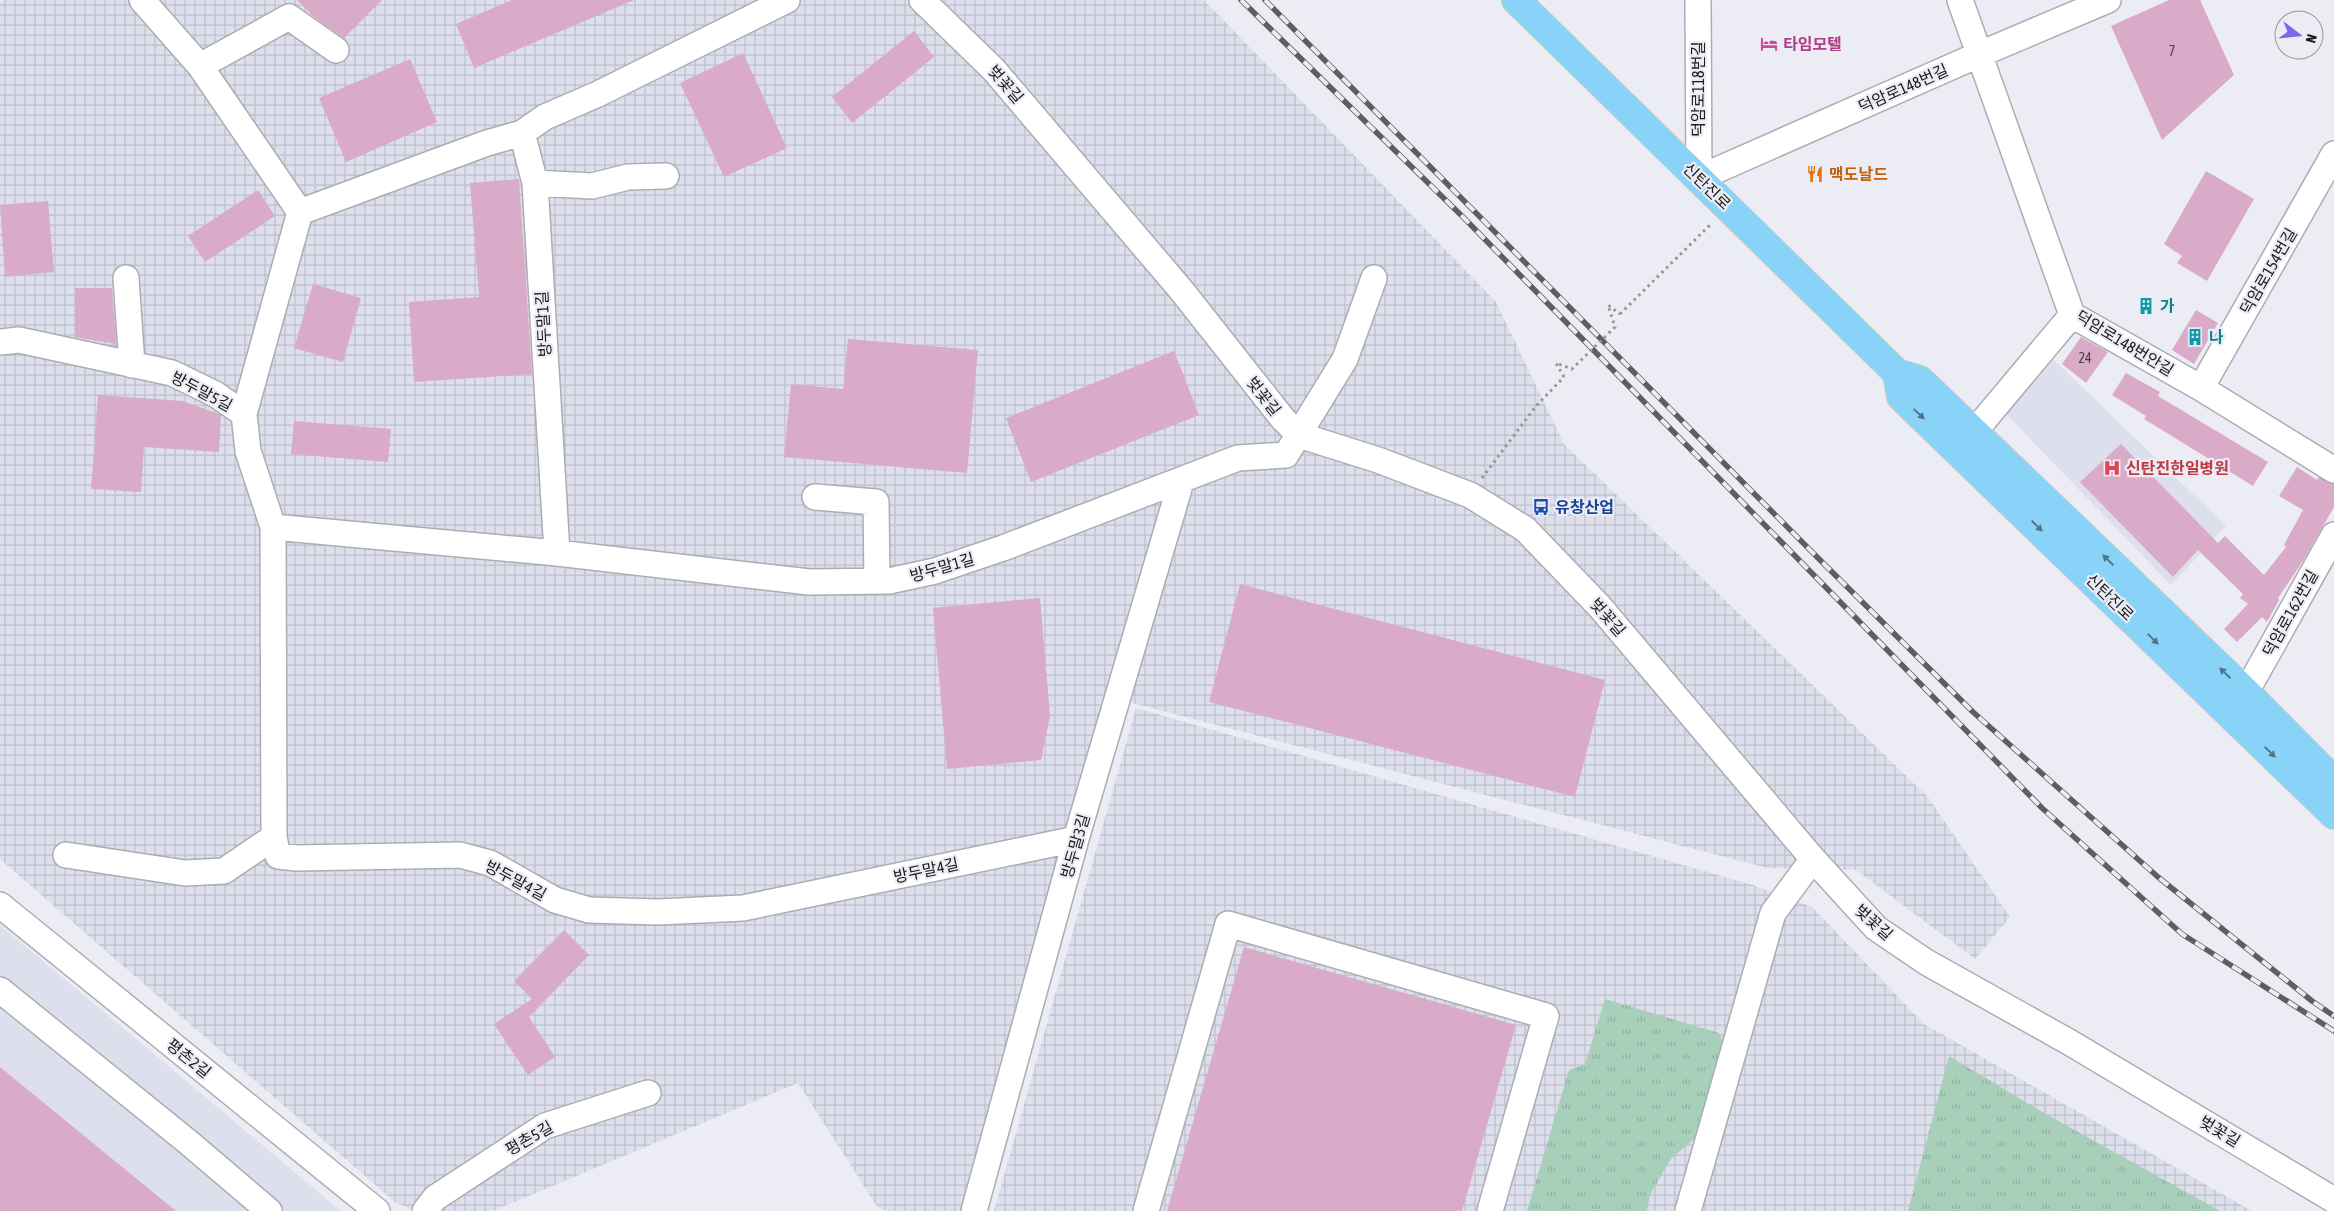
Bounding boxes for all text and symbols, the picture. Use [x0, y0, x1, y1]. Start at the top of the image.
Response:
north arrow [2274, 10, 2324, 60]
text: N [2303, 32, 2320, 45]
hotel icon: 타임모텔 [1759, 34, 1779, 54]
place label: 타임모텔 [1783, 35, 1842, 53]
street label: 덕암로118번길 [1689, 41, 1707, 137]
house number: 7 [2169, 43, 2175, 59]
street label: 덕암로148번길 [1855, 60, 1951, 116]
street label: 벚꽃길 [985, 61, 1027, 107]
street label: 신탄진로 [1680, 159, 1735, 213]
restaurant icon: 맥도날드 [1805, 164, 1825, 184]
place label: 맥도날드 [1829, 165, 1888, 183]
street label: 덕암로154번길 [2236, 225, 2300, 317]
street label: 방두말1길 [532, 290, 554, 358]
building icon: 가 [2136, 296, 2156, 316]
place label: 가 [2160, 297, 2175, 315]
street label: 덕암로148번안길 [2073, 307, 2177, 379]
building icon: 나 [2185, 327, 2205, 347]
place label: 나 [2209, 328, 2224, 346]
house number: 24 [2078, 350, 2092, 366]
street label: 방두말5길 [168, 367, 236, 415]
street label: 벚꽃길 [1243, 373, 1285, 419]
one-way arrow [1913, 408, 1925, 420]
hospital icon: 신탄진한일병원 [2102, 458, 2122, 478]
place label: 신탄진한일병원 [2126, 459, 2229, 477]
bus stop icon: 유창산업 [1531, 497, 1551, 517]
place label: 유창산업 [1555, 498, 1614, 516]
one-way arrow [2030, 520, 2042, 532]
street label: 방두말1길 [908, 549, 976, 585]
one-way arrow [2102, 554, 2114, 566]
street label: 덕암로162번길 [2259, 567, 2321, 659]
street label: 신탄진로 [2083, 570, 2138, 624]
street label: 벚꽃길 [1587, 594, 1629, 640]
one-way arrow [2147, 633, 2159, 645]
one-way arrow [2219, 667, 2231, 679]
one-way arrow [2264, 746, 2276, 758]
street label: 방두말3길 [1057, 812, 1093, 880]
street label: 방두말4길 [892, 854, 960, 886]
street label: 방두말4길 [482, 856, 550, 904]
street label: 벚꽃길 [1852, 901, 1896, 943]
street label: 평촌2길 [163, 1035, 215, 1081]
street label: 벚꽃길 [2196, 1112, 2244, 1150]
street label: 평촌5길 [502, 1117, 556, 1159]

